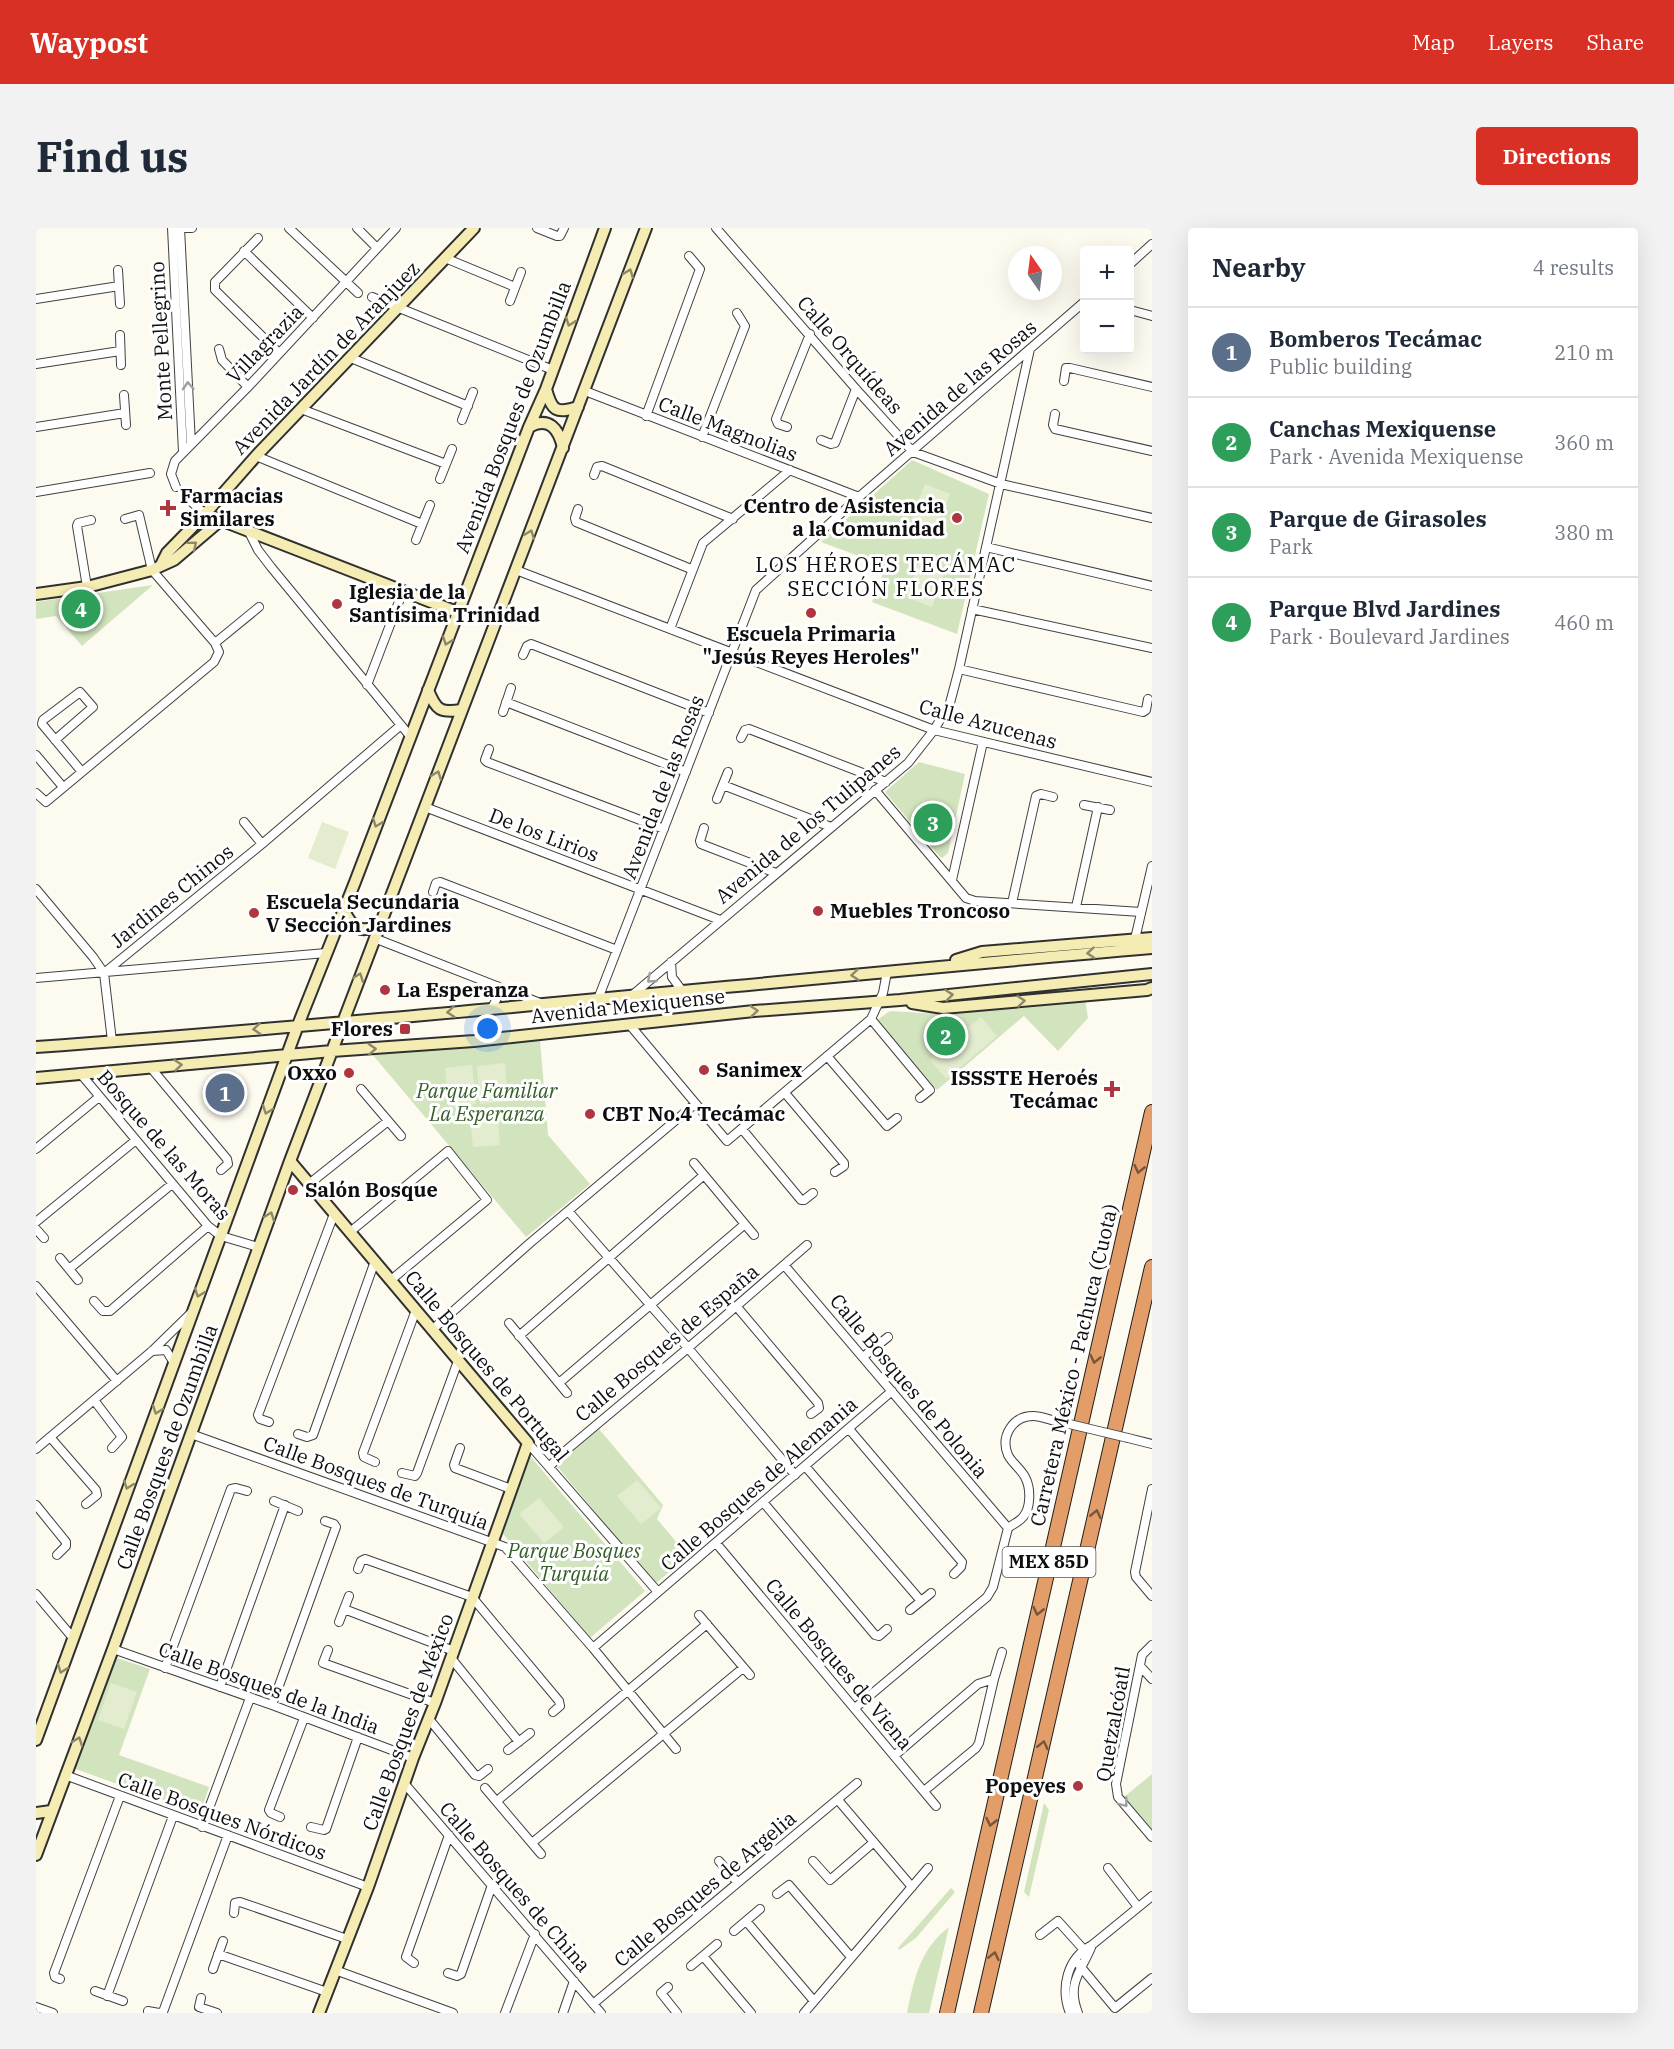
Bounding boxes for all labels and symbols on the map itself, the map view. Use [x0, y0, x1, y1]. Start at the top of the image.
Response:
north arrow [1008, 246, 1062, 300]
street label: Avenida Jardín de Aranjuez [226, 255, 425, 460]
street label: Monte Pellegrino [143, 261, 178, 421]
one-way arrow [622, 269, 634, 280]
street label: Avenida Bosques de Ozumbilla [448, 277, 577, 557]
street label: Calle Orquídeas [791, 290, 909, 420]
street label: Villagrazia [220, 298, 309, 389]
street label: Avenida de las Rosas [877, 313, 1042, 462]
one-way arrow [565, 317, 578, 327]
one-way arrow [181, 381, 194, 390]
street label: Calle Magnolias [655, 390, 802, 468]
place label: Farmacias Similares [180, 482, 283, 532]
place label: Centro de Asistencia a la Comunidad [743, 492, 945, 542]
marker: Farmacias Similares [161, 501, 175, 515]
marker: Centro de Asistencia a la Comunidad [950, 511, 964, 525]
one-way arrow [523, 529, 535, 540]
one-way arrow [186, 541, 197, 552]
district label: LOS HÉROES TECÁMAC SECCIÓN FLORES [755, 550, 1017, 602]
place label: Iglesia de la Santísima Trinidad [349, 578, 541, 628]
pin: 4 [62, 586, 100, 632]
marker: Iglesia de la Santísima Trinidad [330, 597, 344, 611]
marker: Escuela Primaria "Jesús Reyes Heroles" [804, 606, 818, 620]
place label: Escuela Primaria "Jesús Reyes Heroles" [702, 620, 920, 670]
one-way arrow [441, 635, 454, 646]
street label: Avenida de las Rosas [615, 691, 710, 883]
street label: Calle Azucenas [916, 692, 1060, 755]
street label: Avenida de los Tulipanes [709, 738, 906, 909]
one-way arrow [430, 770, 442, 781]
pin: 3 [914, 800, 952, 846]
street label: De los Lirios [485, 801, 603, 868]
one-way arrow [372, 817, 384, 828]
street label: Jardines Chinos [105, 838, 239, 954]
place label: Escuela Secundaria V Sección Jardines [266, 888, 460, 938]
place label: Muebles Troncoso [830, 897, 1010, 924]
marker: Muebles Troncoso [811, 904, 825, 918]
marker: Escuela Secundaria V Sección Jardines [247, 906, 261, 920]
one-way arrow [1086, 946, 1095, 959]
one-way arrow [850, 968, 859, 981]
one-way arrow [352, 972, 365, 982]
one-way arrow [647, 972, 658, 983]
place label: La Esperanza [397, 976, 529, 1003]
street label: Avenida Mexiquense [530, 982, 726, 1029]
marker: La Esperanza [378, 983, 392, 997]
one-way arrow [944, 990, 953, 1002]
one-way arrow [1016, 995, 1026, 1008]
one-way arrow [447, 1005, 456, 1018]
one-way arrow [750, 1005, 759, 1018]
your location [473, 1014, 502, 1043]
pin: 2 [926, 1014, 966, 1058]
place label: Flores [331, 1015, 393, 1042]
one-way arrow [253, 1022, 262, 1035]
marker: Flores [398, 1022, 412, 1036]
one-way arrow [368, 1043, 377, 1056]
place label: Sanimex [716, 1056, 802, 1083]
one-way arrow [173, 1059, 182, 1072]
place label: Oxxo [287, 1059, 337, 1086]
marker: Sanimex [697, 1063, 711, 1077]
street label: Bosque de las Moras [91, 1064, 237, 1226]
place label: ISSSTE Heroés Tecámac [951, 1064, 1098, 1114]
marker: Oxxo [342, 1066, 356, 1080]
pin: 1 [206, 1070, 244, 1116]
park label: Parque Familiar La Esperanza [415, 1077, 559, 1127]
marker: ISSSTE Heroés Tecámac [1103, 1080, 1121, 1098]
place label: CBT No.4 Tecámac [602, 1100, 786, 1127]
one-way arrow [262, 1104, 275, 1115]
marker: CBT No.4 Tecámac [583, 1107, 597, 1121]
one-way arrow [1133, 1164, 1146, 1174]
place label: Salón Bosque [305, 1176, 438, 1203]
marker: Salón Bosque [286, 1183, 300, 1197]
street label: Carretera México - Pachuca (Cuota) [1023, 1201, 1124, 1529]
one-way arrow [263, 1211, 275, 1222]
street label: Calle Bosques de España [569, 1258, 764, 1428]
street label: Calle Bosques de Portugal [399, 1264, 576, 1467]
one-way arrow [194, 1286, 206, 1297]
street label: Calle Bosques de Polonia [824, 1288, 995, 1484]
street label: Calle Bosques de Ozumbilla [109, 1320, 224, 1573]
one-way arrow [1090, 1354, 1103, 1364]
street label: Calle Bosques de Alemania [654, 1390, 863, 1577]
one-way arrow [151, 1404, 164, 1415]
street label: Calle Bosques de Turquía [260, 1429, 493, 1536]
one-way arrow [123, 1480, 136, 1490]
one-way arrow [1088, 1510, 1101, 1520]
park label: Parque Bosques Turquía [506, 1537, 641, 1587]
road number: MEX 85D [1002, 1547, 1096, 1577]
street label: Calle Bosques de Viena [760, 1572, 919, 1755]
one-way arrow [1032, 1606, 1045, 1616]
street label: Calle Bosques de México [356, 1609, 459, 1834]
street label: Calle Bosques de la India [155, 1635, 383, 1740]
one-way arrow [56, 1663, 69, 1673]
street label: Quetzalcóatl [1089, 1664, 1136, 1784]
one-way arrow [71, 1736, 84, 1747]
one-way arrow [1035, 1741, 1048, 1751]
street label: Calle Bosques Nórdicos [114, 1765, 330, 1866]
place label: Popeyes [985, 1772, 1066, 1799]
marker: Popeyes [1071, 1779, 1085, 1793]
street label: Calle Bosques de China [434, 1796, 597, 1978]
one-way arrow [1117, 1797, 1128, 1808]
street label: Calle Bosques de Argelia [608, 1804, 801, 1973]
one-way arrow [985, 1816, 998, 1826]
one-way arrow [987, 1951, 1000, 1961]

